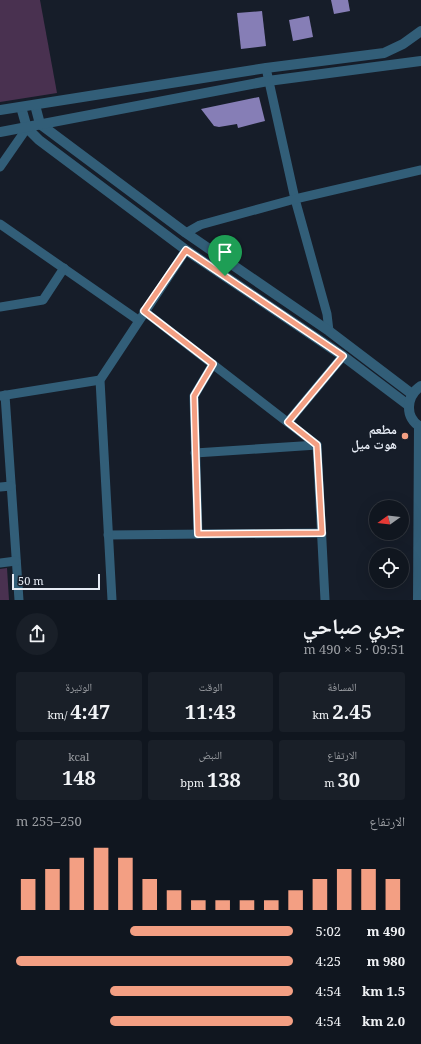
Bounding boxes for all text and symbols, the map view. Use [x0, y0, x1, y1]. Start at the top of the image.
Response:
pin [208, 235, 242, 276]
icon: arrive [214, 241, 236, 263]
place label: مطعم هوت ميل [351, 420, 397, 453]
marker: مطعم هوت ميل [400, 431, 410, 441]
north arrow [369, 500, 409, 540]
map controls [369, 500, 409, 588]
button: locate [369, 548, 409, 588]
scale bar [12, 572, 100, 591]
text: 50 m [18, 573, 44, 588]
text: جري صباحي [303, 610, 405, 640]
button: share [16, 613, 58, 655]
text: 09:51 · 5 × 490 m [303, 640, 405, 658]
text: الوتيرة [65, 679, 92, 694]
text: الوقت [199, 679, 222, 694]
text: المسافة [328, 679, 357, 694]
text: 4:47 [70, 698, 110, 725]
text: 11:43 [185, 698, 236, 725]
text: 2.45 [332, 698, 372, 725]
text: /km [47, 707, 70, 722]
text: km [312, 707, 332, 722]
text: النبض [199, 747, 222, 762]
text: الارتفاع [327, 747, 357, 762]
text: kcal [68, 749, 89, 764]
text: 148 [62, 764, 96, 791]
text: 138 [207, 766, 241, 793]
text: 30 [338, 766, 360, 793]
text: bpm [180, 775, 207, 790]
text: m [324, 775, 338, 790]
text: 250–255 m [16, 812, 82, 830]
text: الارتفاع [370, 812, 405, 830]
text: 5:02 [315, 922, 341, 940]
text: 490 m [367, 922, 405, 940]
text: 4:25 [315, 952, 341, 970]
text: 980 m [367, 952, 405, 970]
text: 4:54 [315, 982, 341, 1000]
text: 1.5 km [362, 982, 405, 1000]
text: 4:54 [315, 1012, 341, 1030]
text: 2.0 km [362, 1012, 405, 1030]

